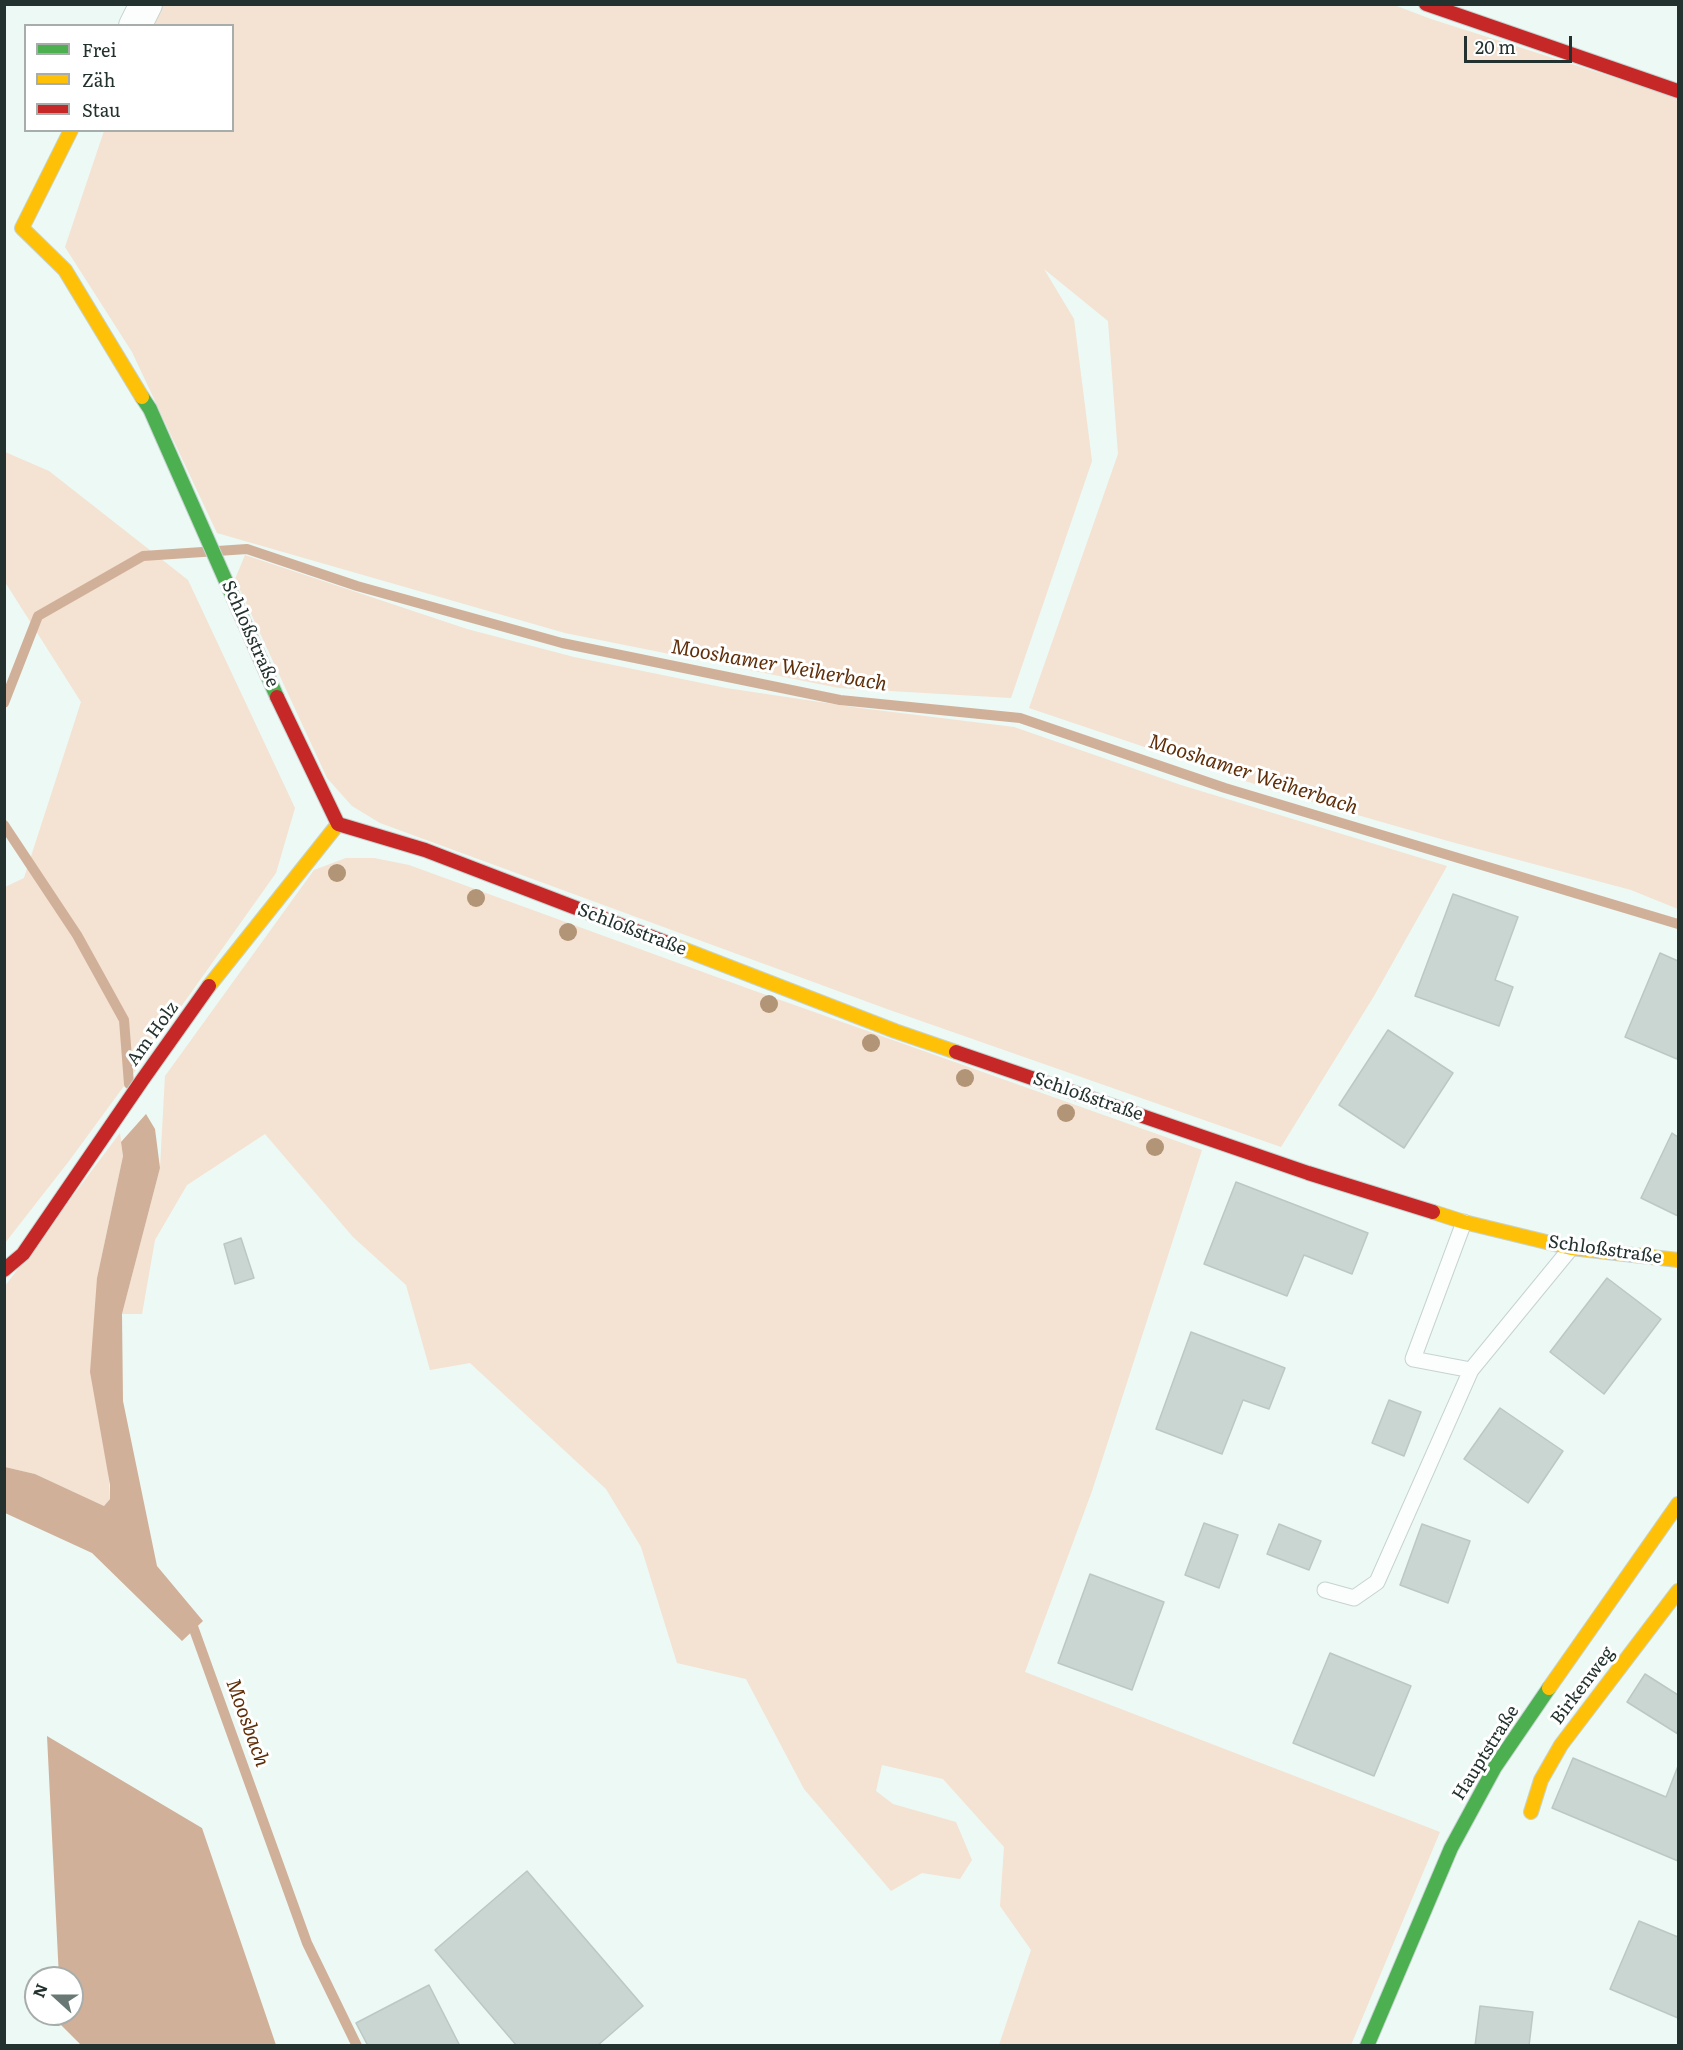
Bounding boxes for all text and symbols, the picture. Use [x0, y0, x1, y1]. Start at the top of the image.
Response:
legend [24, 24, 234, 132]
scale bar [1467, 24, 1575, 62]
text: 20 m [1475, 33, 1516, 60]
text: Frei [82, 36, 116, 63]
text: Zäh [82, 66, 115, 93]
text: Stau [82, 96, 120, 123]
street label: Schloßstraße [217, 577, 283, 691]
water label: Mooshamer Weiherbach [669, 635, 889, 697]
water label: Mooshamer Weiherbach [1145, 730, 1361, 820]
street label: Schloßstraße [575, 899, 689, 961]
street label: Am Holz [123, 998, 183, 1070]
street label: Schloßstraße [1030, 1068, 1146, 1126]
street label: Schloßstraße [1547, 1231, 1663, 1269]
street label: Birkenweg [1547, 1643, 1619, 1729]
water label: Moosbach [220, 1676, 274, 1770]
street label: Hauptstraße [1448, 1701, 1524, 1805]
north arrow [24, 1966, 84, 2026]
text: N [25, 1980, 53, 2001]

